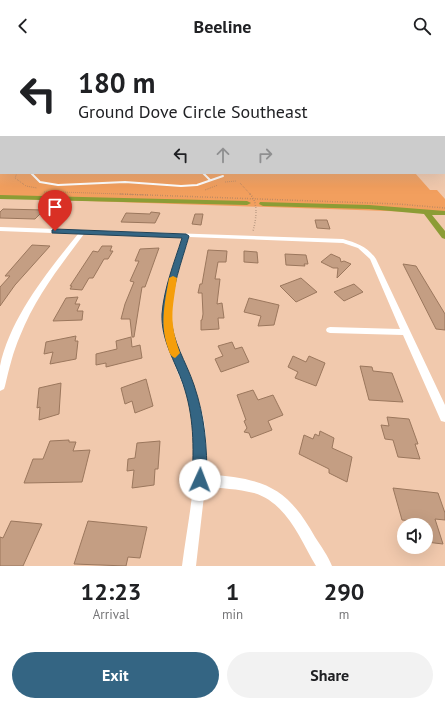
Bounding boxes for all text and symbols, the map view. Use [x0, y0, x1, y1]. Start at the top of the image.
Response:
icon: back [12, 15, 34, 37]
text: Beeline [194, 15, 251, 38]
icon: search [411, 15, 433, 37]
text: 180 m [78, 64, 155, 101]
icon: left [12, 68, 64, 120]
text: Ground Dove Circle Southeast [78, 100, 308, 123]
icon: left [170, 144, 192, 166]
icon: ahead [212, 144, 234, 166]
icon: right [254, 144, 276, 166]
pin [38, 190, 72, 231]
icon: arrive [44, 196, 66, 218]
position arrow [179, 459, 221, 501]
map controls [397, 518, 433, 554]
button: sound [397, 518, 433, 554]
text: 12:23 [81, 576, 141, 607]
text: 1 [226, 576, 239, 607]
text: 290 [324, 576, 364, 607]
text: Arrival [93, 606, 129, 623]
text: min [222, 606, 243, 623]
text: m [339, 606, 349, 623]
button: Exit [12, 652, 219, 698]
button: Share [227, 652, 433, 698]

